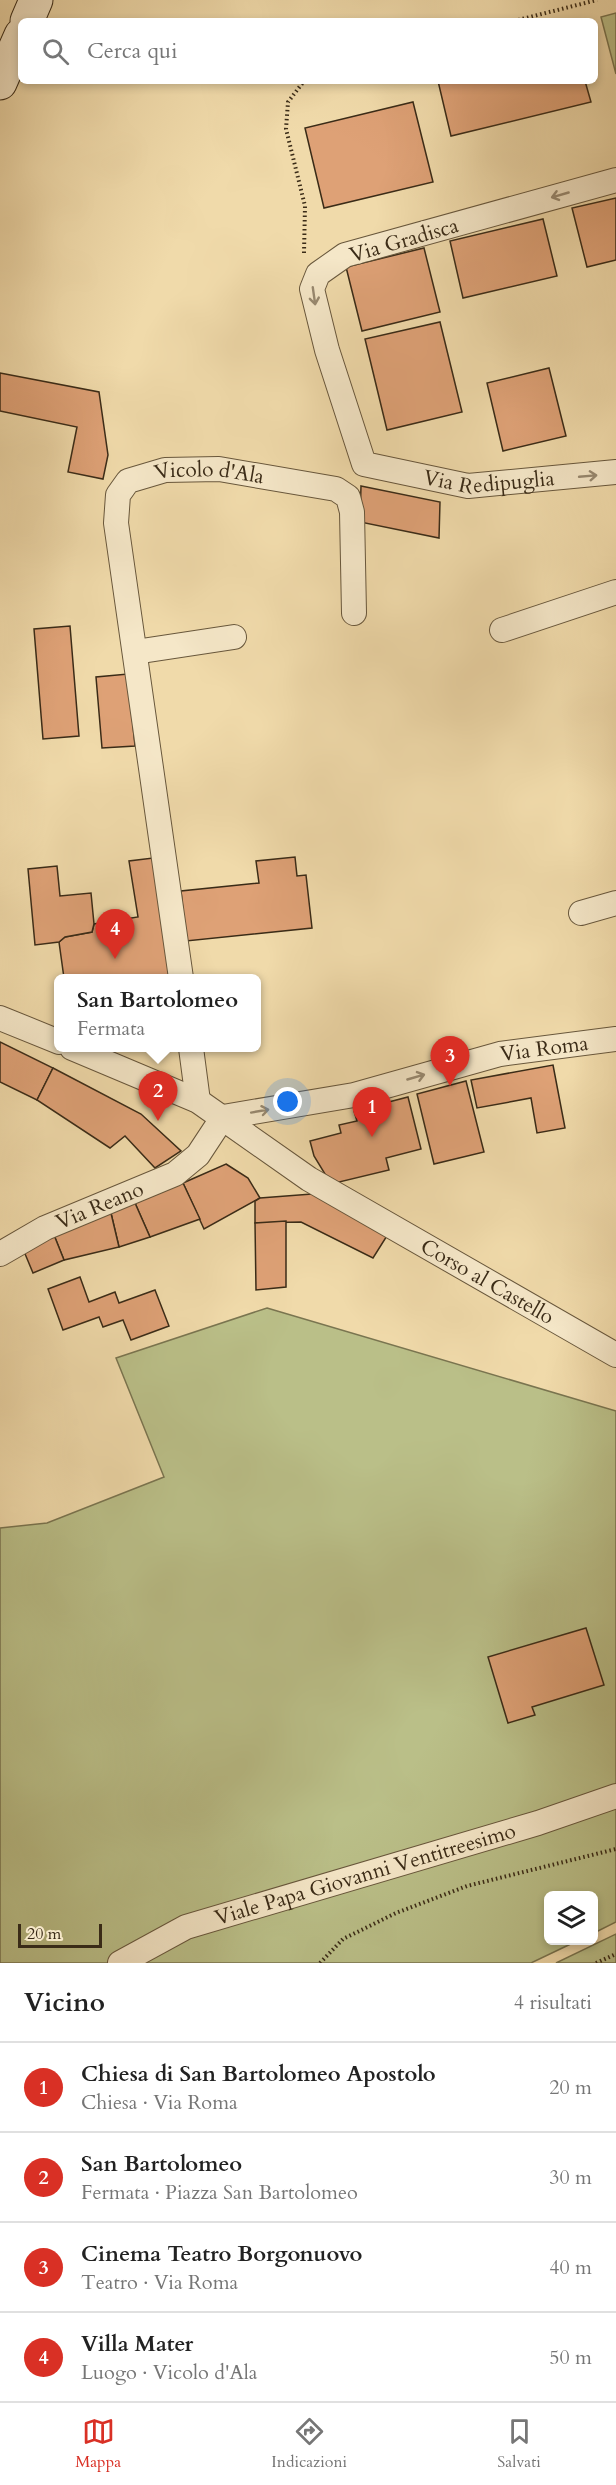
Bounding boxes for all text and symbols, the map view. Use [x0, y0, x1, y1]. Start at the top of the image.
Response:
search box [18, 18, 598, 84]
icon: search [39, 35, 72, 68]
text: Cerca qui [87, 36, 177, 66]
one-way arrow [551, 190, 570, 202]
street label: Via Gradisca [346, 211, 462, 270]
one-way arrow [309, 286, 320, 305]
street label: Vicolo d'Ala [151, 455, 266, 491]
street label: Via Redipuglia [421, 463, 556, 502]
one-way arrow [577, 470, 597, 481]
pin: 4 [96, 910, 134, 959]
popup [54, 974, 261, 1052]
text: San Bartolomeo [77, 985, 238, 1015]
text: Fermata [77, 1015, 145, 1042]
street label: Via Roma [498, 1029, 590, 1069]
pin: 3 [430, 1036, 470, 1086]
one-way arrow [406, 1071, 425, 1083]
pin: 2 [138, 1072, 178, 1121]
your location [273, 1087, 302, 1116]
pin: 1 [352, 1088, 392, 1137]
one-way arrow [250, 1105, 270, 1116]
street label: Via Reano [51, 1175, 148, 1237]
street label: Corso al Castello [415, 1232, 559, 1331]
street label: Viale Papa Giovanni Ventitreesimo [211, 1816, 519, 1933]
map controls [544, 1891, 598, 1945]
button: layers [544, 1891, 598, 1945]
scale bar [18, 1921, 102, 1948]
text: 20 m [27, 1923, 61, 1945]
text: Vicino [24, 1985, 105, 2020]
text: 4 risultati [514, 1989, 592, 2016]
text: Chiesa di San Bartolomeo Apostolo [81, 2059, 436, 2089]
text: 1 [38, 2074, 49, 2101]
text: 20 m [549, 2074, 592, 2101]
text: Chiesa · Via Roma [81, 2089, 238, 2116]
text: San Bartolomeo [81, 2149, 242, 2179]
text: 2 [38, 2164, 49, 2191]
text: 30 m [549, 2164, 592, 2191]
text: Fermata · Piazza San Bartolomeo [81, 2179, 358, 2206]
text: Cinema Teatro Borgonuovo [81, 2239, 362, 2269]
text: 3 [38, 2254, 49, 2281]
text: 40 m [549, 2254, 592, 2281]
text: Teatro · Via Roma [81, 2269, 238, 2296]
text: Villa Mater [81, 2329, 193, 2359]
text: 4 [38, 2344, 49, 2371]
text: 50 m [549, 2344, 592, 2371]
text: Luogo · Vicolo d'Ala [81, 2359, 257, 2386]
tab: Mappa [75, 2415, 121, 2473]
tab: Indicazioni [271, 2415, 347, 2473]
tab: Salvati [497, 2415, 541, 2473]

